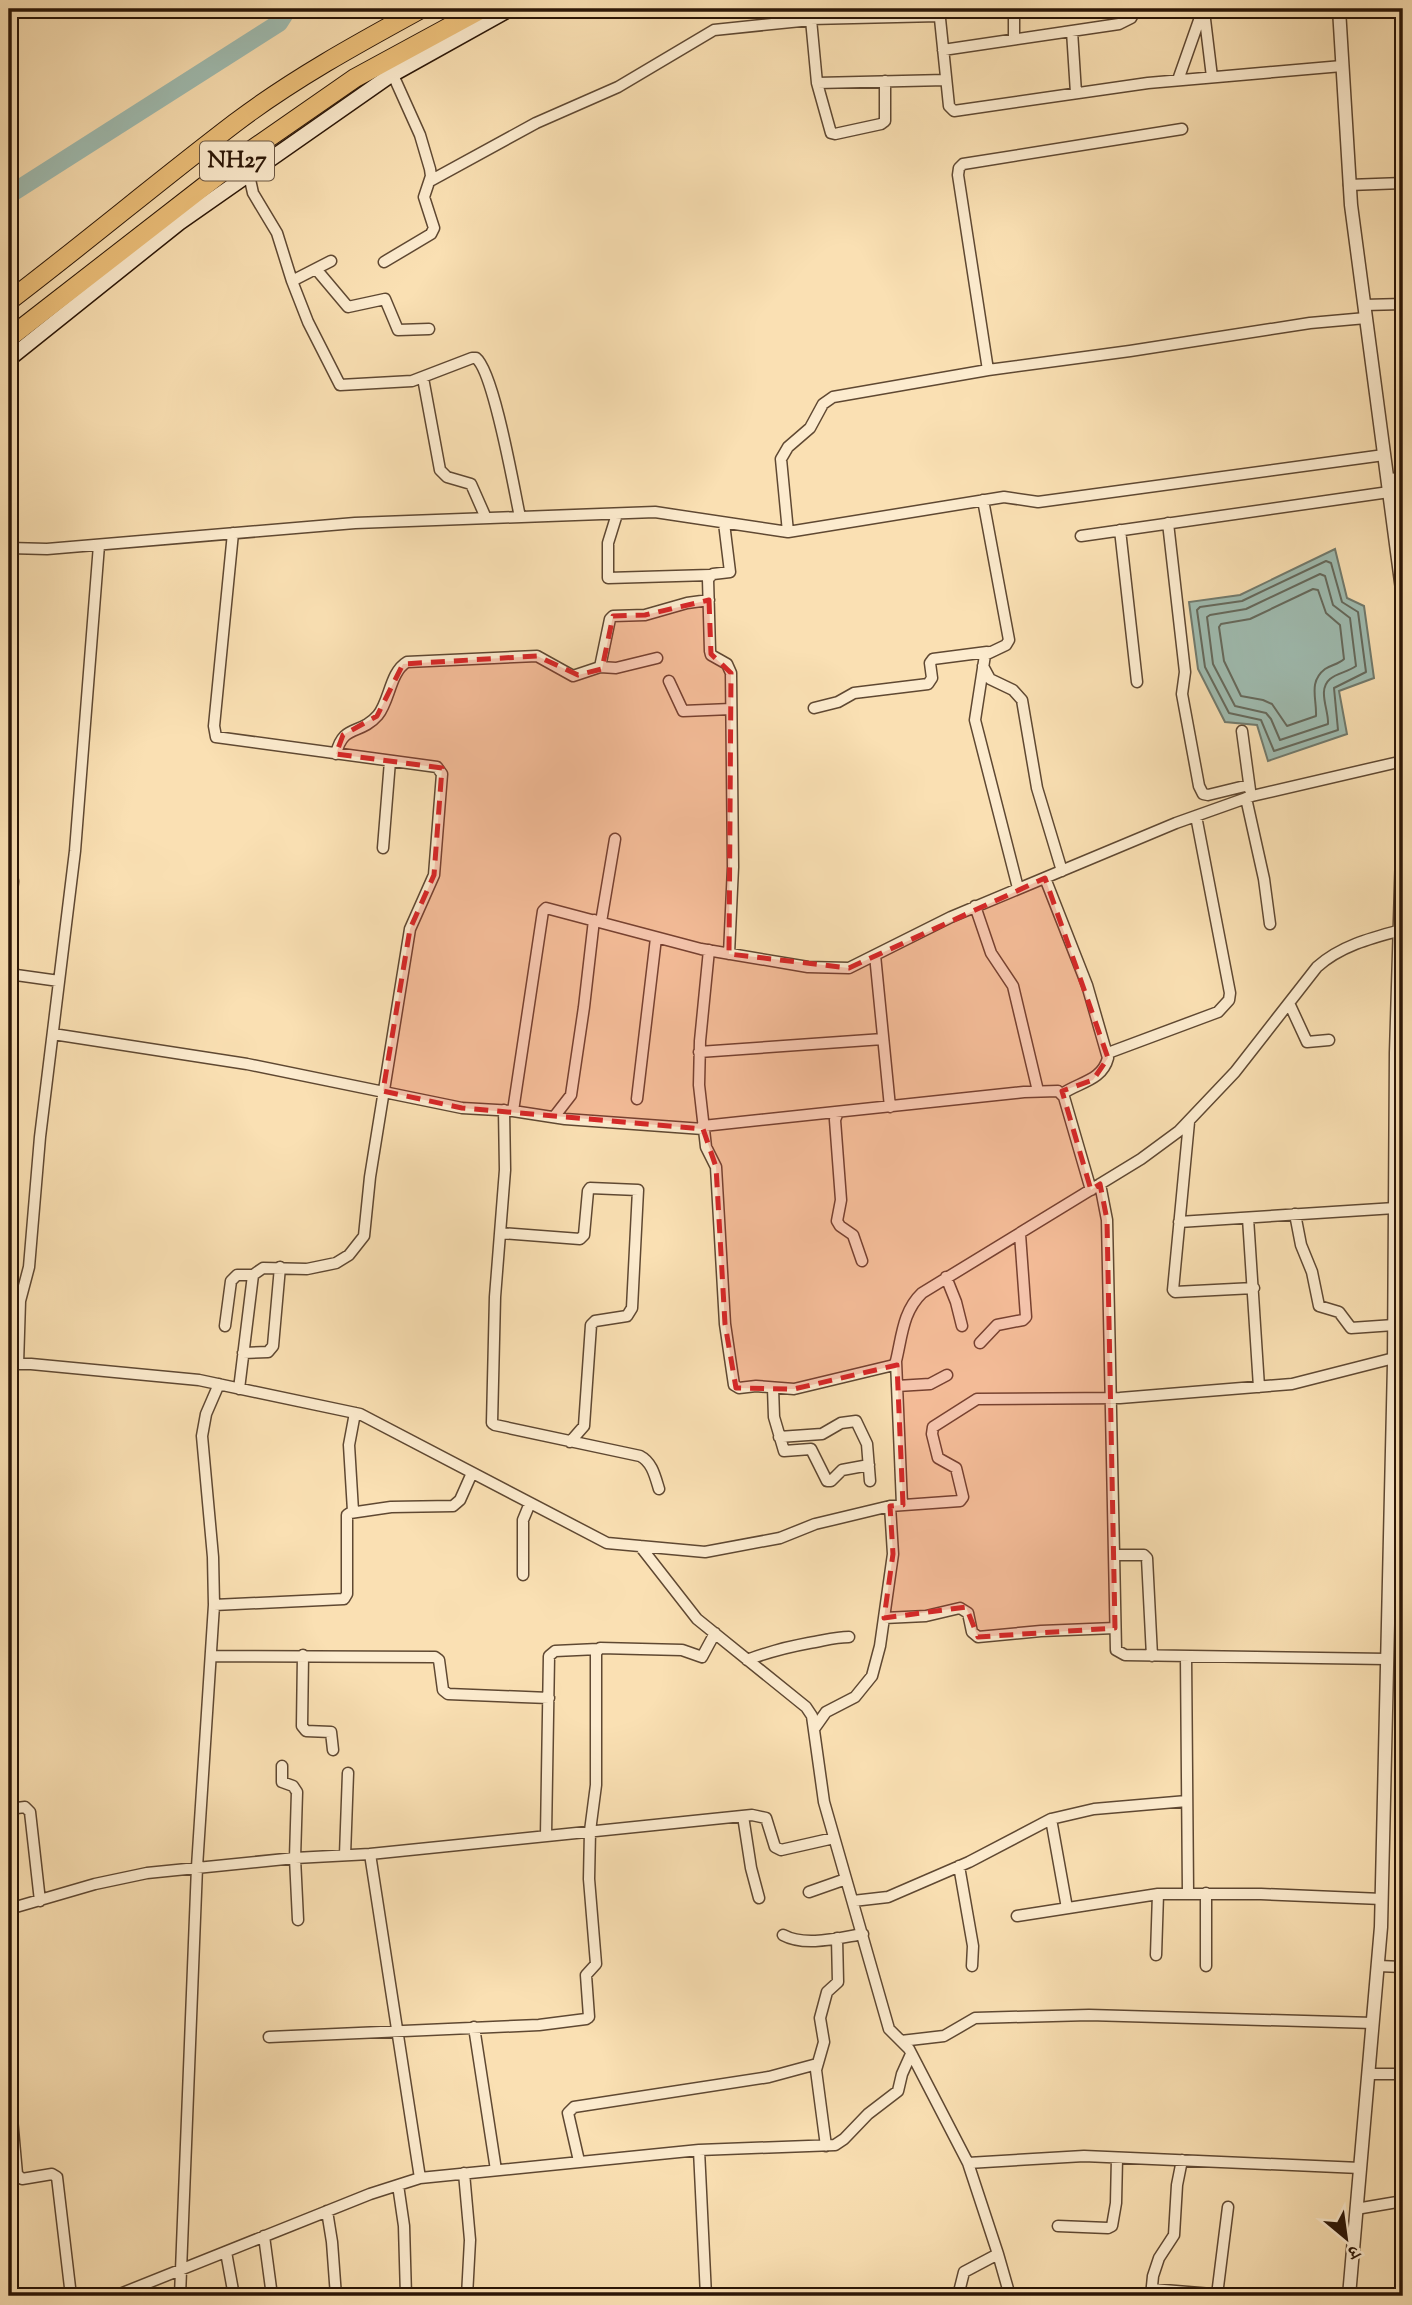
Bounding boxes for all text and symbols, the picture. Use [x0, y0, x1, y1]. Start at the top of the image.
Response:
road number: NH27 [200, 142, 274, 180]
north arrow [1310, 2204, 1380, 2274]
text: उ [1341, 2236, 1366, 2265]

